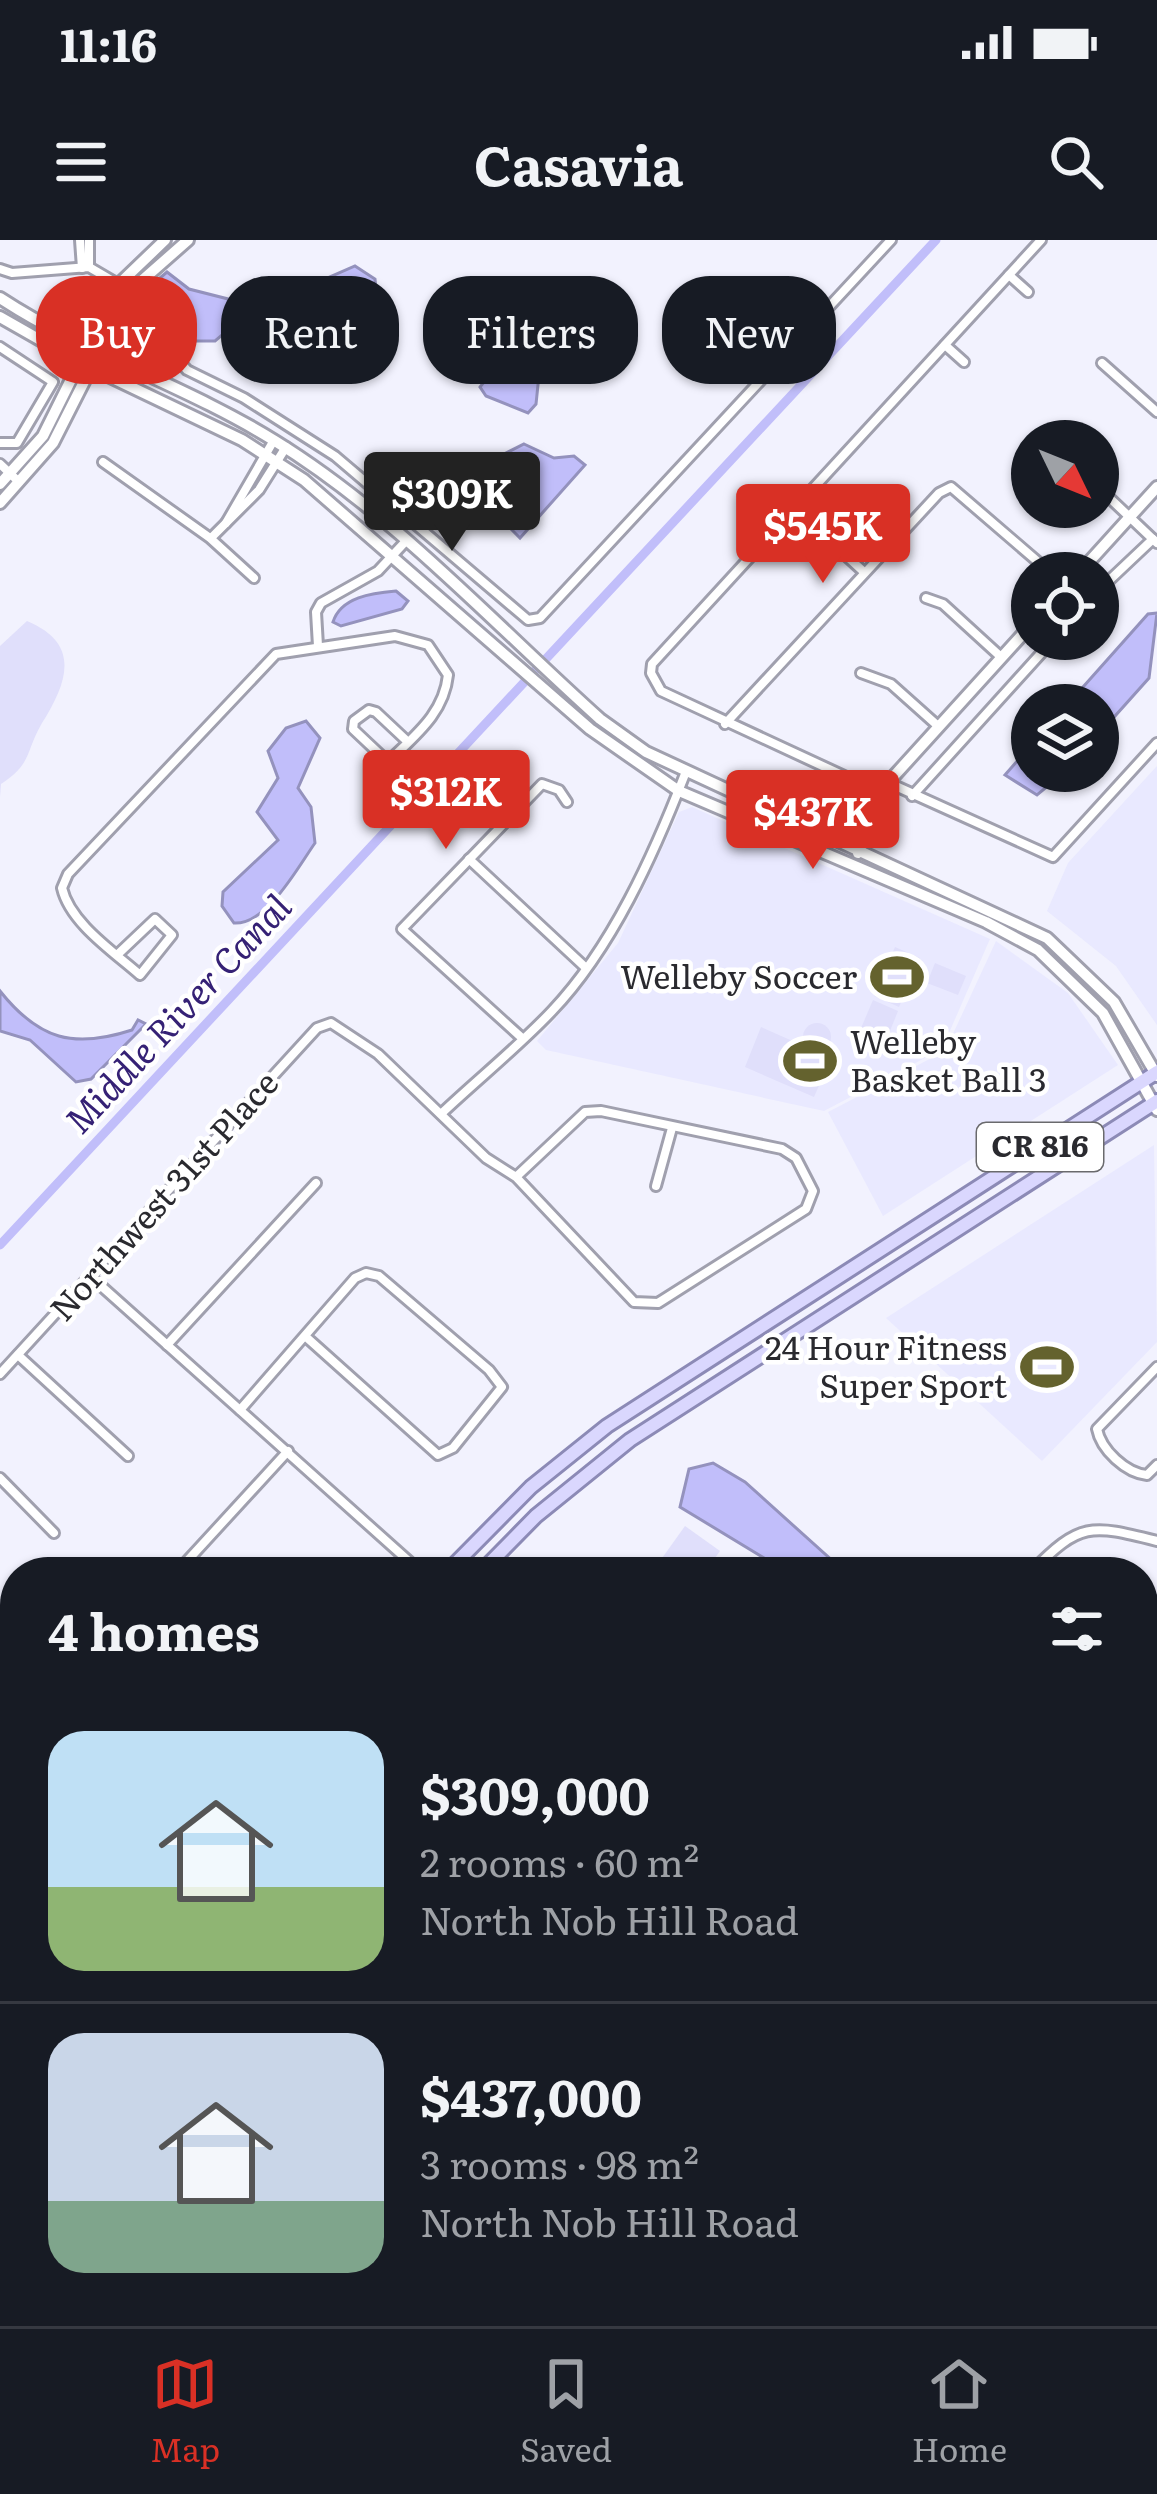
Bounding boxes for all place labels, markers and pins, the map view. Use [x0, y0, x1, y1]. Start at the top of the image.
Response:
pin: $309K [368, 452, 536, 554]
pin: $545K [739, 484, 907, 586]
pin: $312K [362, 750, 530, 852]
pin: $437K [729, 770, 897, 872]
sports icon: Welleby Soccer [868, 948, 926, 1006]
place label: Welleby Soccer [620, 950, 857, 999]
place label: Welleby Basket Ball 3 [850, 1015, 1047, 1102]
sports icon: Welleby Basket Ball 3 [781, 1032, 839, 1090]
place label: 24 Hour Fitness Super Sport [765, 1321, 1008, 1408]
sports icon: 24 Hour Fitness Super Sport [1018, 1338, 1076, 1396]

